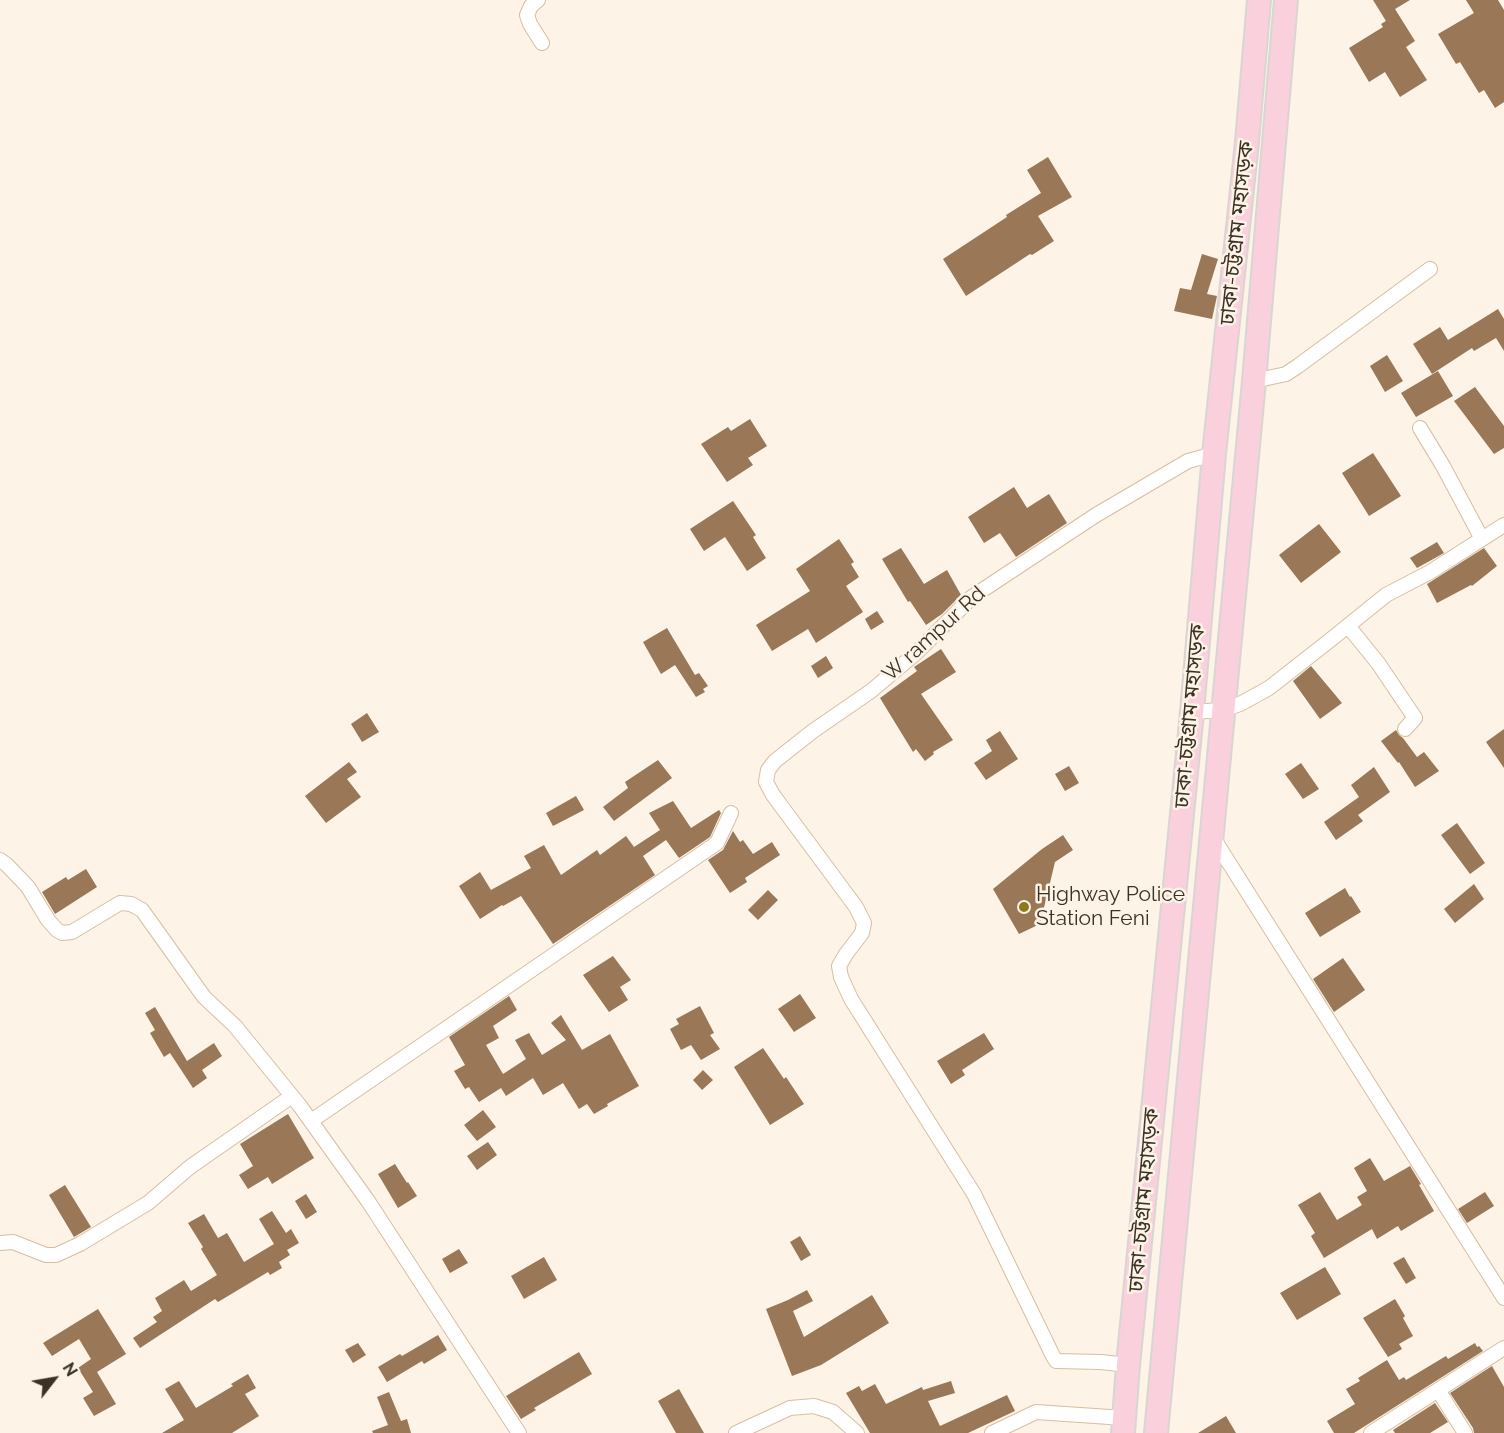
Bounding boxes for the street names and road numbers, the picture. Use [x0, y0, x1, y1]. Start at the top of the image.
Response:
street label: ঢাকা-চট্টগ্রাম মহাসড়ক [1215, 140, 1259, 326]
street label: W rampur Rd [877, 581, 991, 687]
street label: ঢাকা-চট্টগ্রাম মহাসড়ক [1169, 623, 1211, 809]
street label: ঢাকা-চট্টগ্রাম মহাসড়ক [1123, 1107, 1165, 1293]

